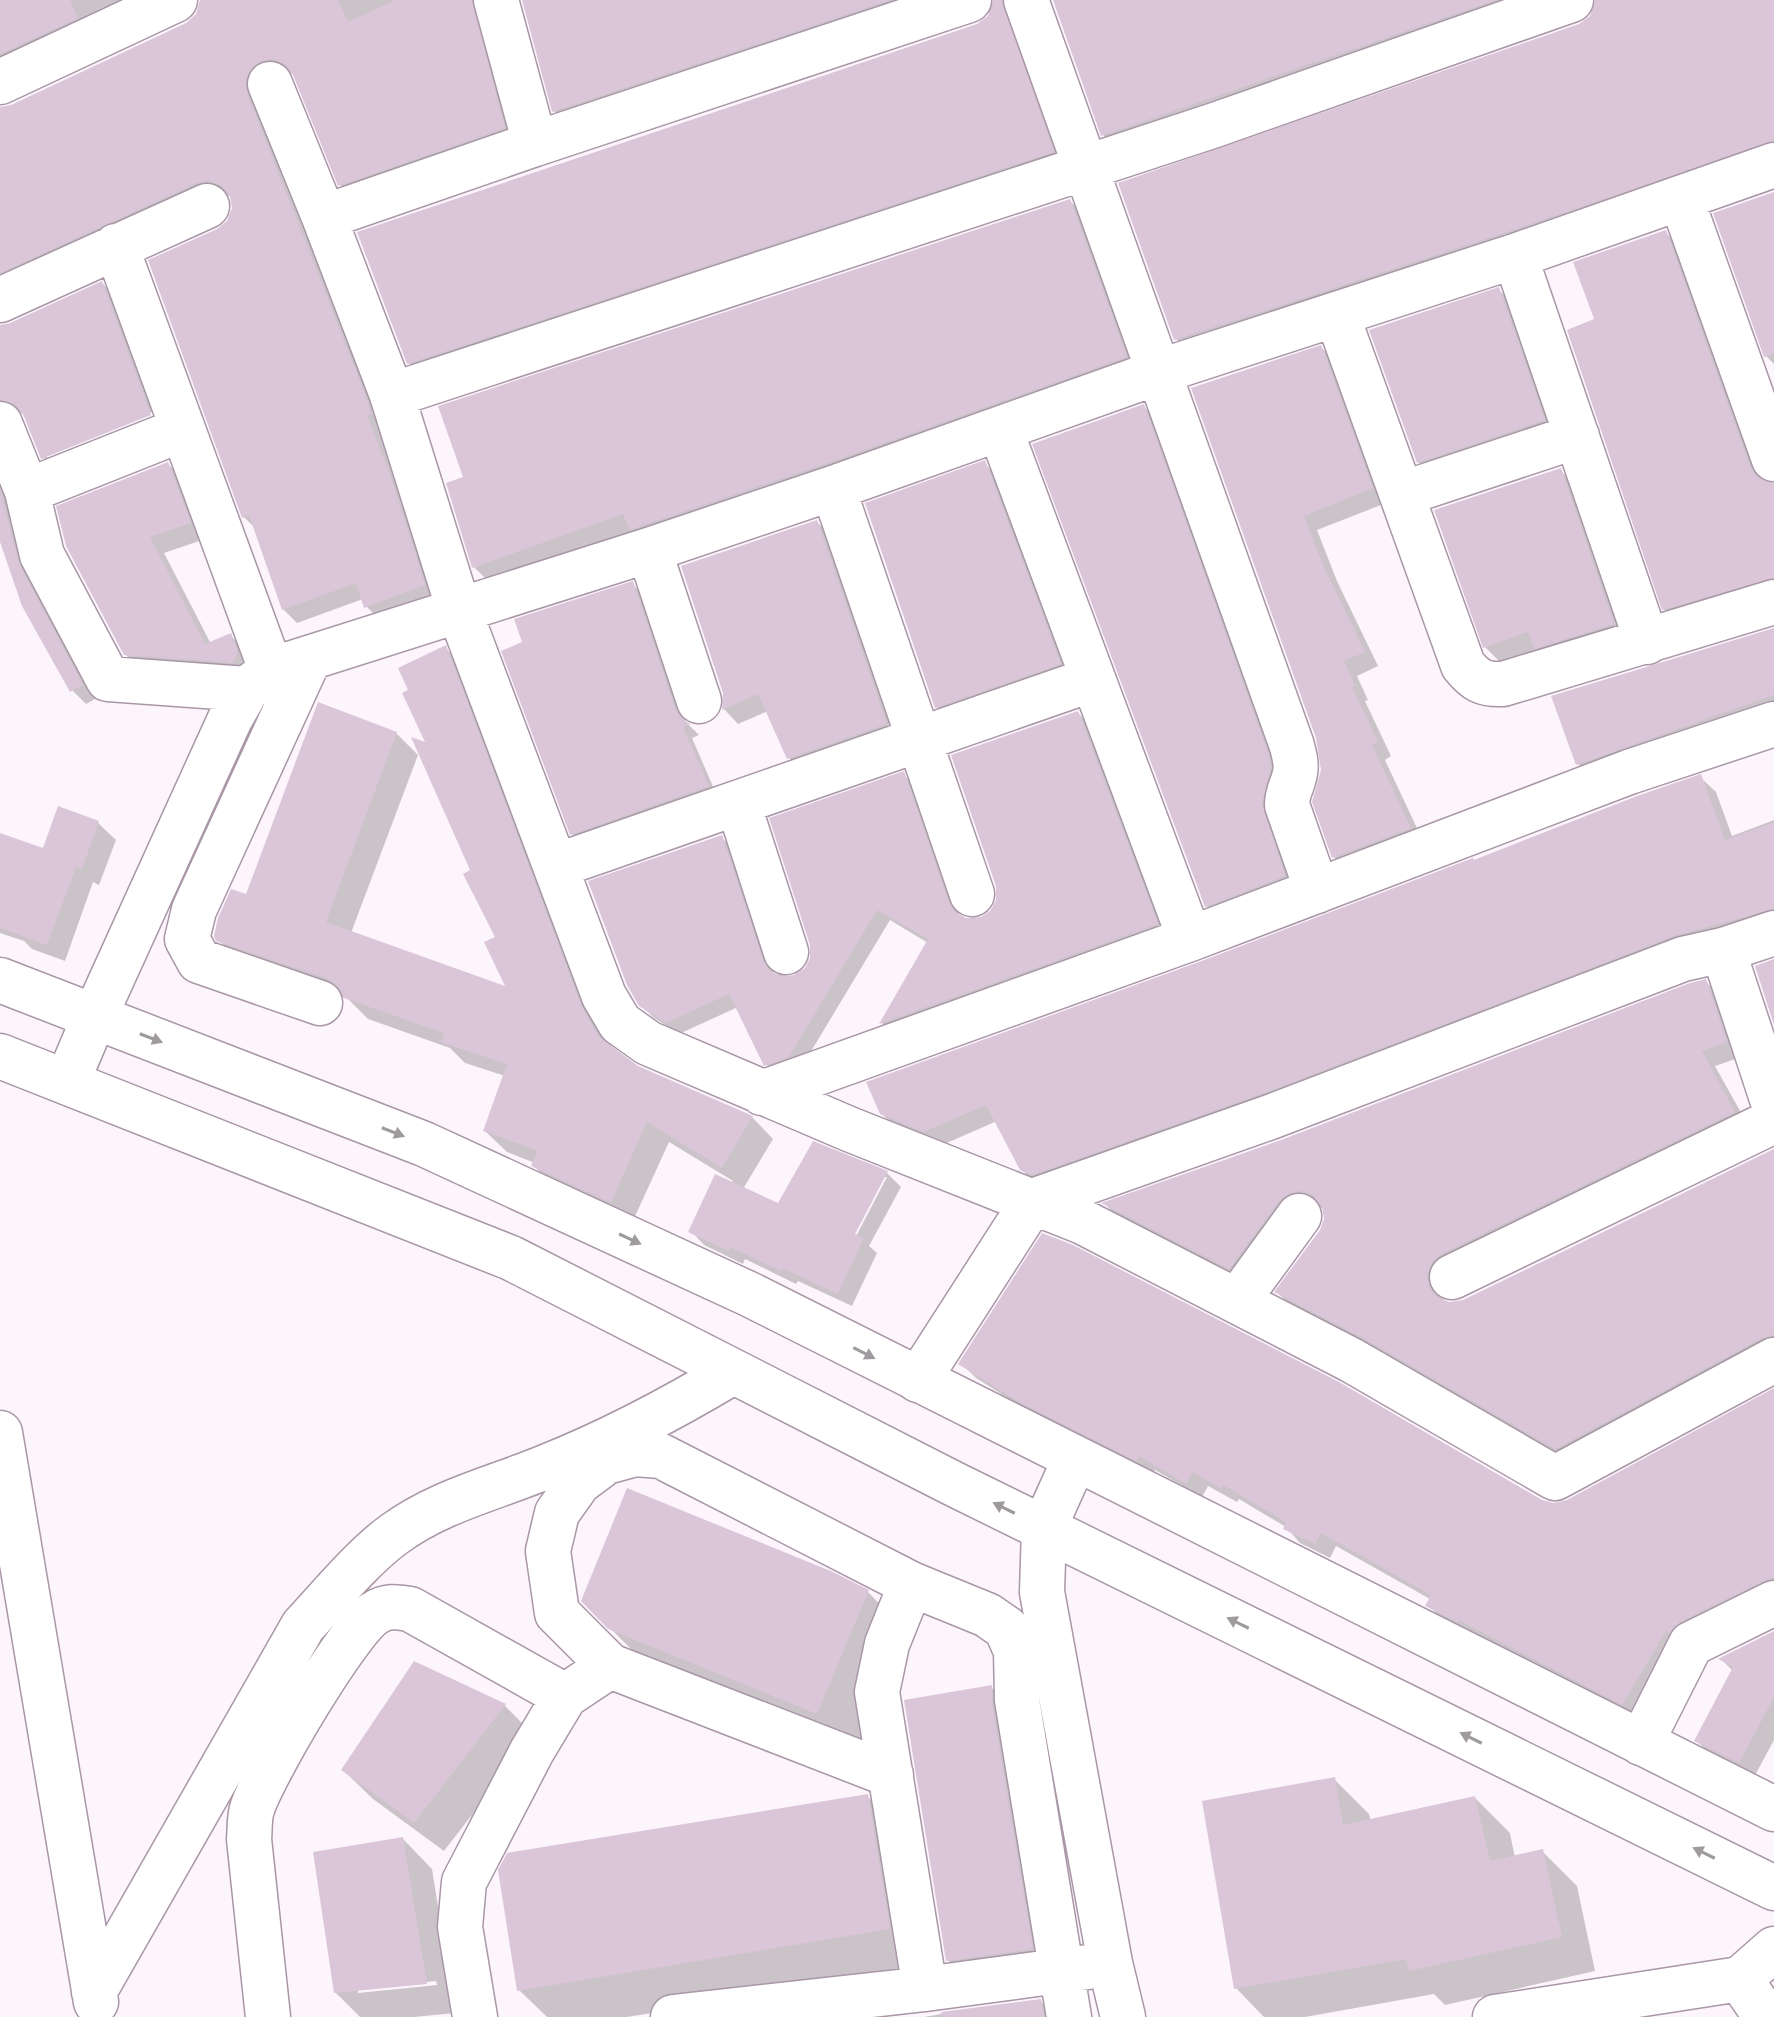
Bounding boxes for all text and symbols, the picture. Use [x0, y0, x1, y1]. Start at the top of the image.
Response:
one-way arrow [139, 1032, 163, 1045]
one-way arrow [381, 1126, 405, 1139]
one-way arrow [619, 1233, 642, 1246]
one-way arrow [853, 1346, 876, 1359]
one-way arrow [993, 1502, 1016, 1515]
one-way arrow [1226, 1617, 1249, 1630]
one-way arrow [1459, 1732, 1482, 1745]
one-way arrow [1692, 1847, 1715, 1860]

